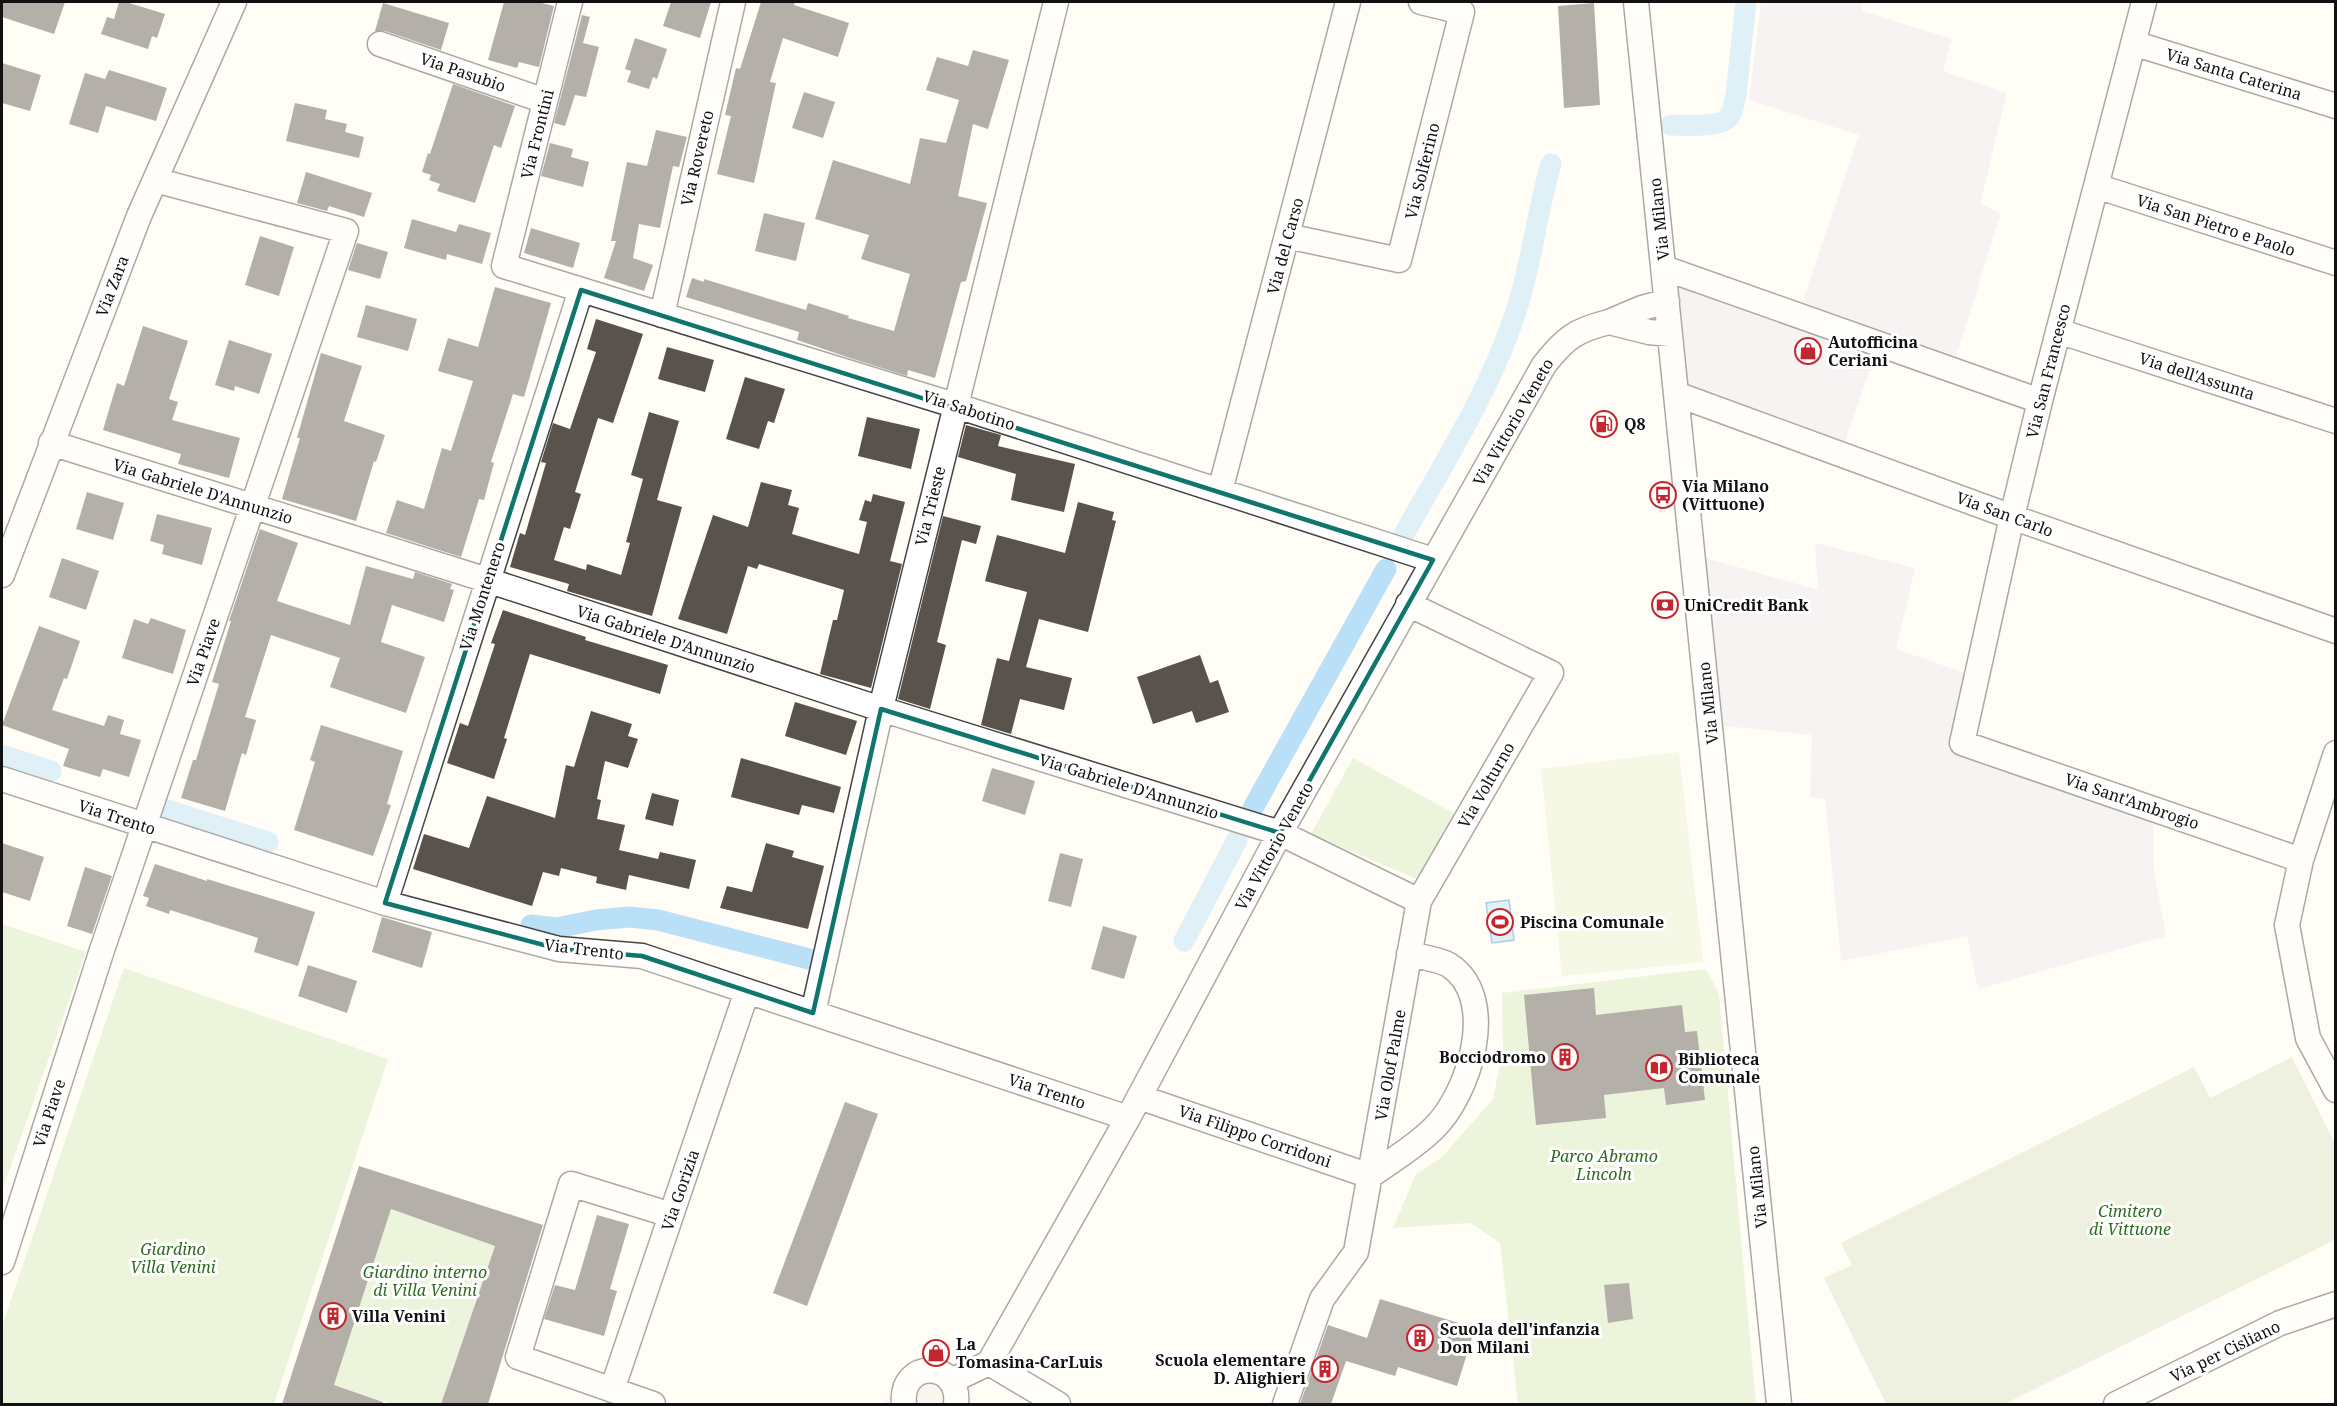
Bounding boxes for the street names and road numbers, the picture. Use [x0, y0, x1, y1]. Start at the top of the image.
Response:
street label: Via Santa Caterina [2163, 43, 2305, 105]
street label: Via Pasubio [417, 47, 509, 97]
street label: Via Frontini [515, 87, 559, 181]
street label: Via Rovereto [675, 108, 719, 208]
street label: Via Solferino [1399, 120, 1445, 222]
street label: Via Milano [1644, 177, 1674, 261]
street label: Via San Pietro e Paolo [2134, 189, 2298, 261]
street label: Via del Carso [1262, 195, 1308, 297]
street label: Via Zara [90, 252, 134, 320]
street label: Via San Francesco [2021, 301, 2075, 441]
street label: Via dell'Assunta [2136, 347, 2258, 405]
street label: Via Vittorio Veneto [1468, 354, 1558, 490]
street label: Via Sabotino [920, 385, 1018, 435]
street label: Via Gabriele D'Annunzio [110, 453, 296, 529]
street label: Via Trieste [909, 464, 951, 548]
street label: Via San Carlo [1953, 486, 2057, 542]
street label: Via Montenero [454, 539, 510, 653]
street label: Via Gabriele D'Annunzio [574, 600, 758, 678]
street label: Via Piave [181, 615, 225, 689]
street label: Via Milano [1693, 661, 1723, 745]
street label: Via Volturno [1452, 738, 1520, 832]
street label: Via Gabriele D'Annunzio [1036, 748, 1222, 824]
street label: Via Sant'Ambrogio [2062, 768, 2202, 834]
street label: Via Vittorio Veneto [1230, 778, 1318, 914]
street label: Via Trento [75, 794, 159, 840]
street label: Via Trento [543, 933, 625, 965]
street label: Via Olof Palme [1369, 1008, 1411, 1122]
street label: Via Trento [1005, 1068, 1089, 1114]
street label: Via Piave [28, 1076, 70, 1150]
street label: Via Filippo Corridoni [1176, 1099, 1334, 1173]
street label: Via Milano [1742, 1145, 1772, 1229]
street label: Via Gorizia [656, 1146, 704, 1234]
street label: Via per Cisliano [2166, 1315, 2284, 1387]

